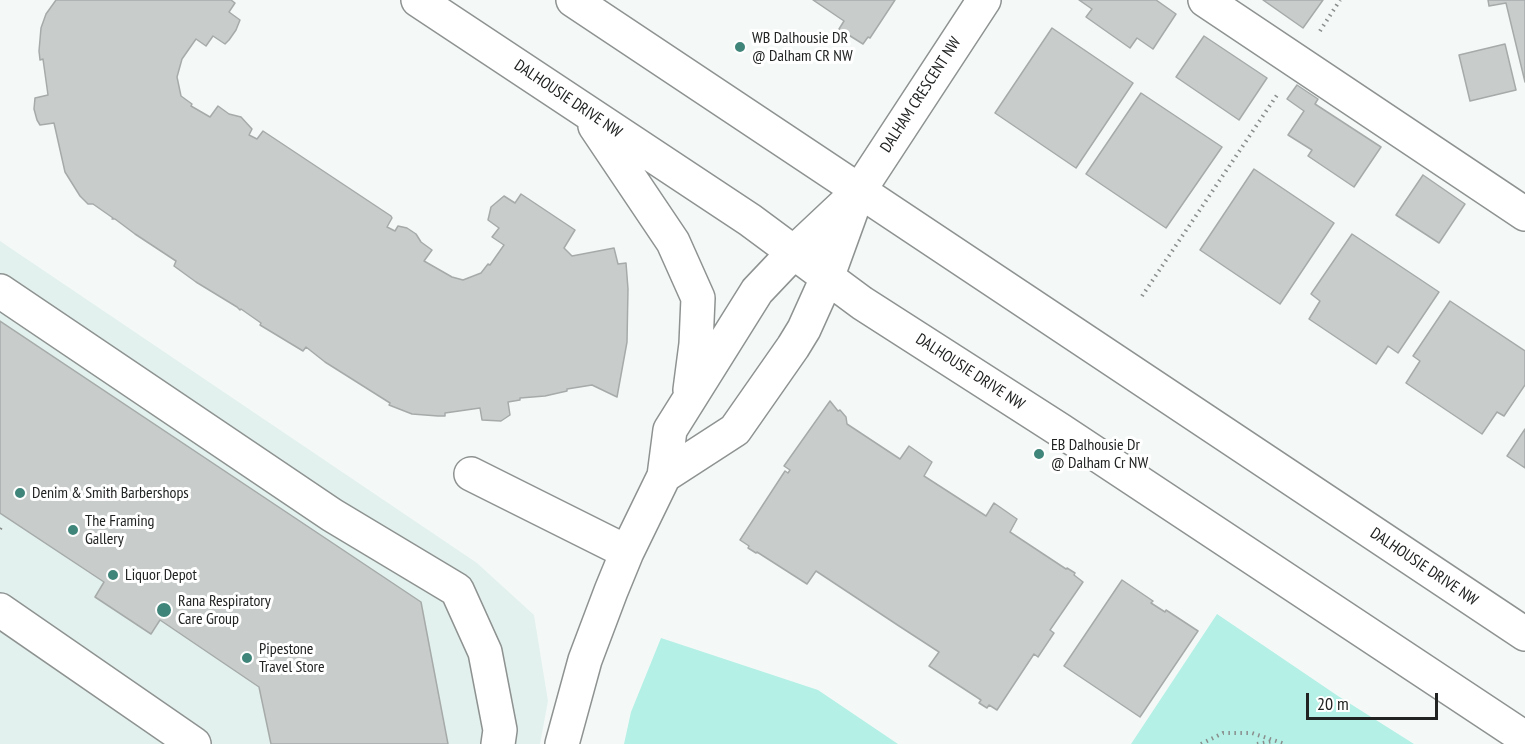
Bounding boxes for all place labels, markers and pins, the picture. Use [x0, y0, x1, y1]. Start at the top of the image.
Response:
place label: WB Dalhousie DR @ Dalham CR NW [752, 28, 853, 66]
marker: WB Dalhousie DR @ Dalham CR NW [733, 40, 747, 54]
place label: EB Dalhousie Dr @ Dalham Cr NW [1051, 435, 1148, 473]
marker: EB Dalhousie Dr @ Dalham Cr NW [1032, 447, 1046, 461]
place label: Denim & Smith Barbershops [32, 483, 189, 503]
marker: Denim & Smith Barbershops [13, 486, 27, 500]
place label: The Framing Gallery [85, 511, 154, 549]
marker: The Framing Gallery [66, 523, 80, 537]
place label: Liquor Depot [125, 565, 197, 585]
marker: Liquor Depot [106, 568, 120, 582]
place label: Rana Respiratory Care Group [178, 591, 271, 629]
marker: Rana Respiratory Care Group [155, 601, 173, 619]
place label: Pipestone Travel Store [259, 639, 325, 677]
marker: Pipestone Travel Store [240, 651, 254, 665]

